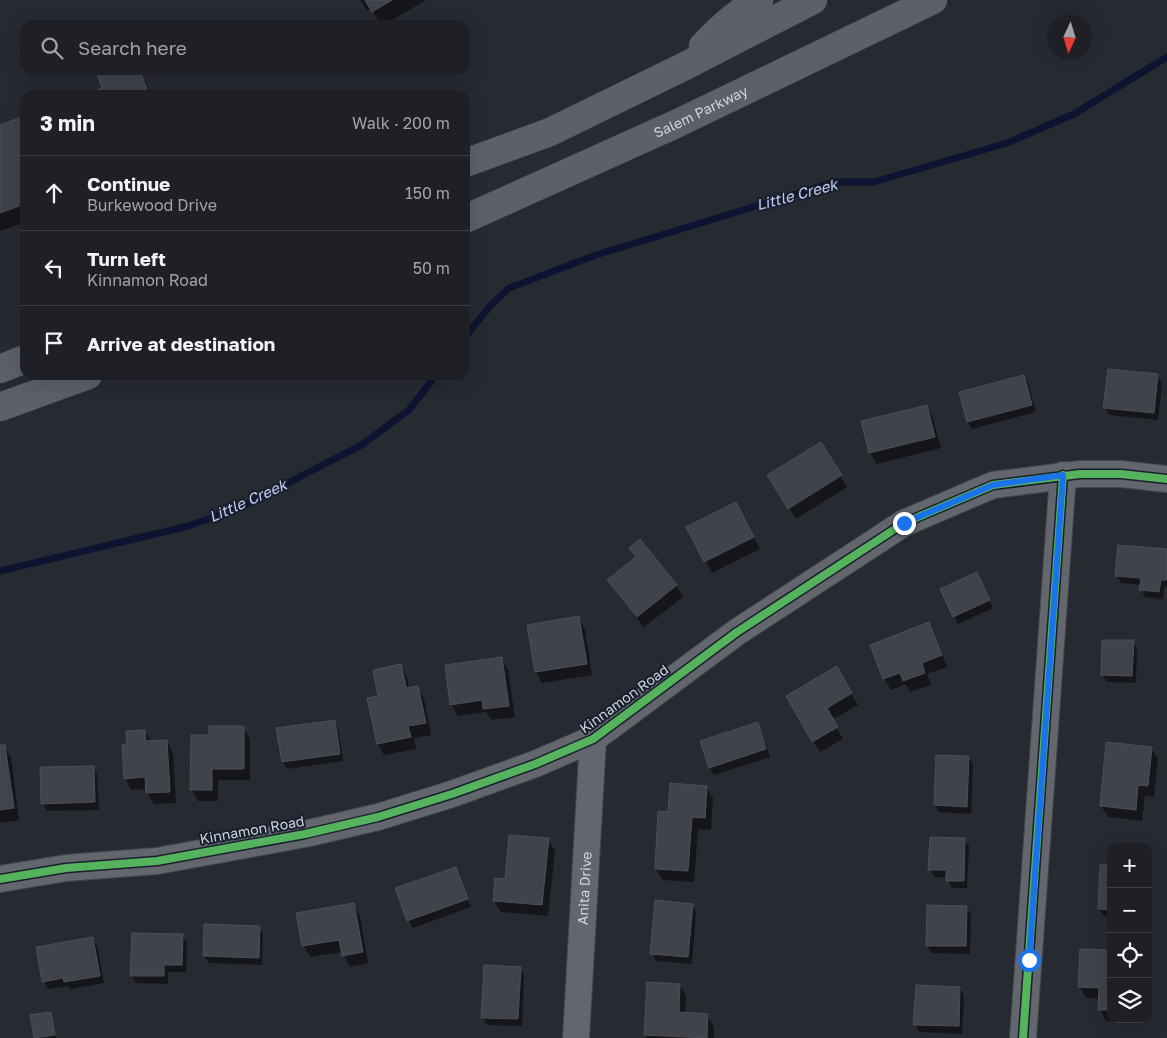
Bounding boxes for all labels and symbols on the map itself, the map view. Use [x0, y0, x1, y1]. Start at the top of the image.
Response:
north arrow [1047, 15, 1092, 60]
street label: Salem Parkway [651, 82, 751, 141]
water label: Little Creek [754, 174, 841, 214]
water label: Little Creek [206, 474, 291, 525]
route end [893, 512, 916, 535]
street label: Kinnamon Road [576, 661, 671, 737]
street label: Kinnamon Road [198, 812, 305, 847]
street label: Anita Drive [573, 851, 595, 925]
route start [1018, 949, 1041, 972]

